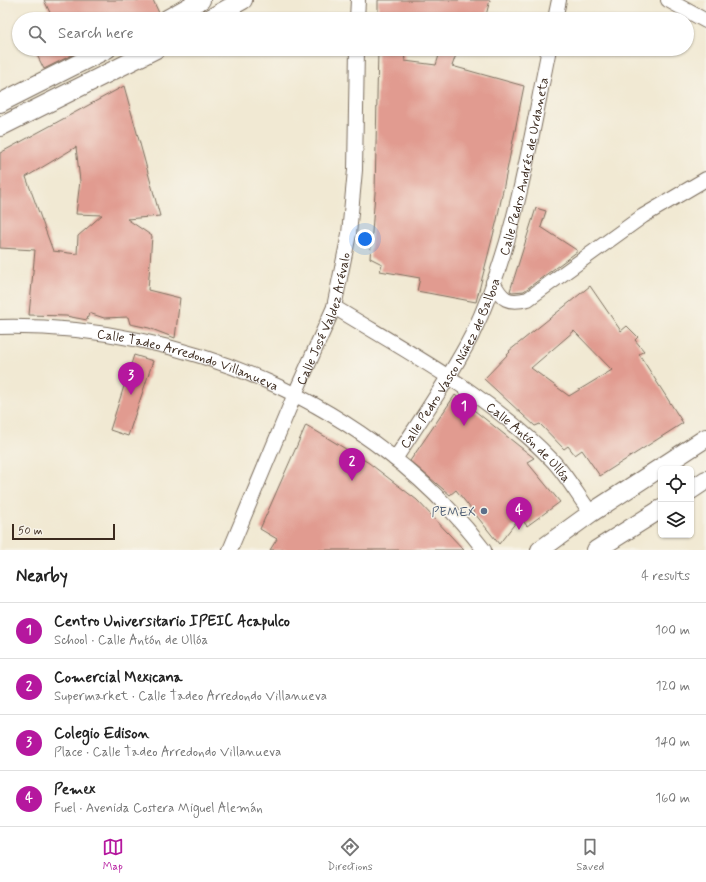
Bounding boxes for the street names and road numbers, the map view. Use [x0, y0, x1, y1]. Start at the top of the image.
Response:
street label: Calle Pedro Andrés de Urdaneta [496, 76, 553, 258]
street label: Calle José Valdez Arévalo [293, 251, 355, 388]
street label: Calle Pedro Vasco Núñez de Balboa [397, 276, 505, 452]
street label: Calle Tadeo Arredondo Villanueva [96, 326, 281, 395]
street label: Calle Antón de Ullóa [482, 399, 574, 486]

